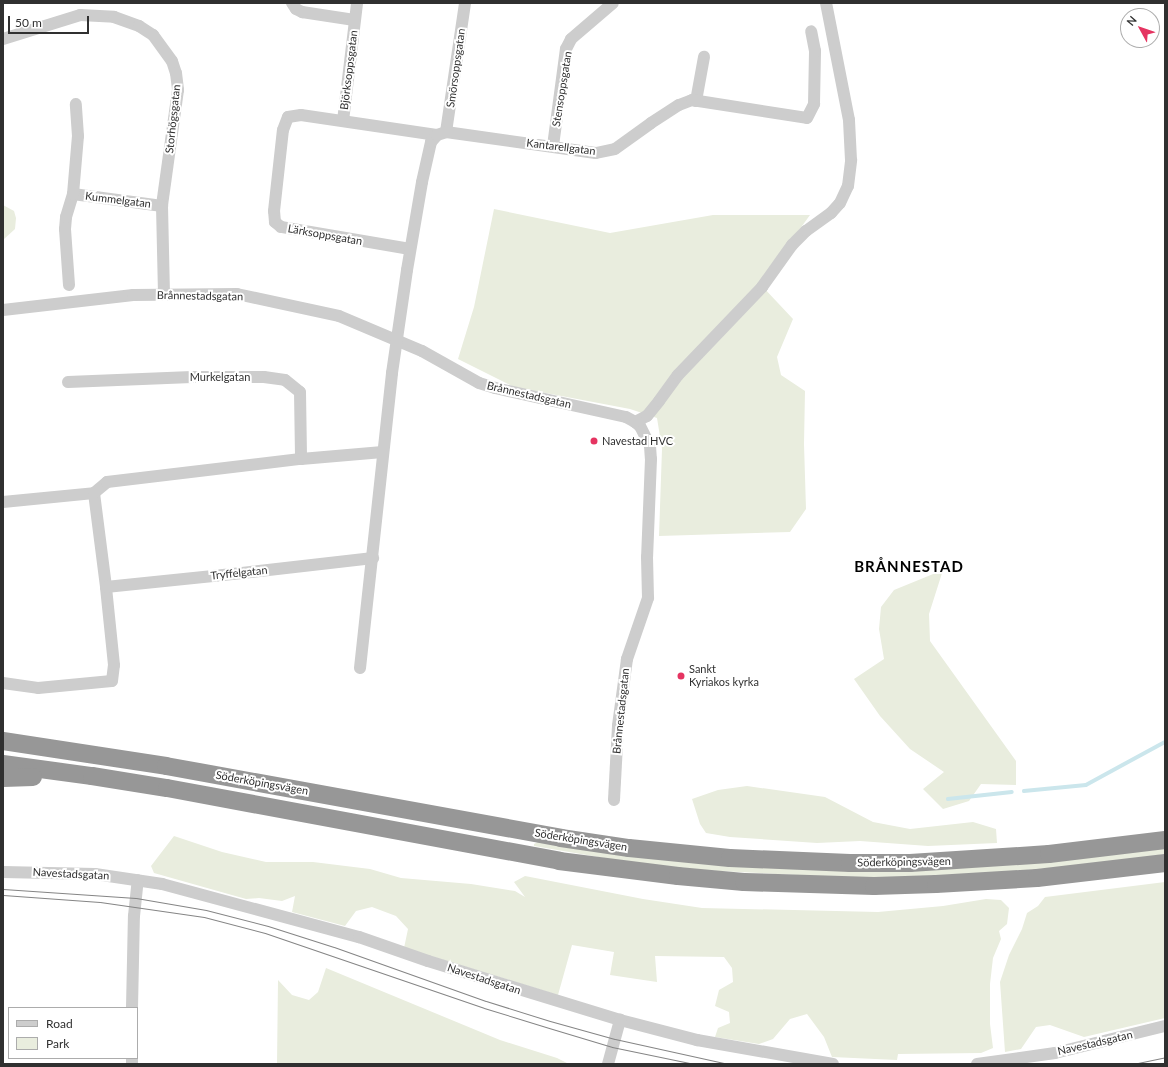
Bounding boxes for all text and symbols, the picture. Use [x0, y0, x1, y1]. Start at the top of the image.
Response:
scale bar [10, 8, 91, 34]
north arrow [1120, 8, 1160, 48]
text: N [1123, 13, 1139, 28]
text: 50 m [15, 15, 42, 30]
street label: Smörsoppsgatan [444, 28, 468, 108]
street label: Björksoppsgatan [338, 29, 360, 111]
street label: Stensoppsgatan [550, 50, 574, 128]
street label: Storhögsgatan [163, 84, 183, 154]
street label: Kantarellgatan [526, 136, 596, 158]
street label: Kummelgatan [84, 189, 152, 211]
street label: Lärksoppsgatan [287, 222, 363, 248]
street label: Brånnestadsgatan [157, 289, 243, 303]
street label: Murkelgatan [190, 370, 250, 384]
street label: Brånnestadsgatan [486, 379, 572, 411]
place label: Navestad HVC [602, 434, 673, 448]
marker: Navestad HVC [589, 436, 599, 446]
district label: BRÅNNESTAD [854, 558, 964, 576]
street label: Tryffelgatan [210, 563, 268, 583]
place label: Sankt Kyriakos kyrka [689, 663, 759, 689]
street label: Brånnestadsgatan [610, 667, 632, 755]
marker: Sankt Kyriakos kyrka [676, 671, 686, 681]
street label: Söderköpingsvägen [215, 768, 309, 798]
street label: Söderköpingsvägen [534, 826, 628, 854]
street label: Söderköpingsvägen [857, 855, 951, 869]
street label: Navestadsgatan [32, 865, 110, 883]
street label: Navestadsgatan [446, 961, 522, 997]
legend [8, 1007, 138, 1059]
text: Road [46, 1016, 73, 1031]
street label: Navestadsgatan [1056, 1028, 1134, 1058]
text: Park [46, 1036, 69, 1051]

